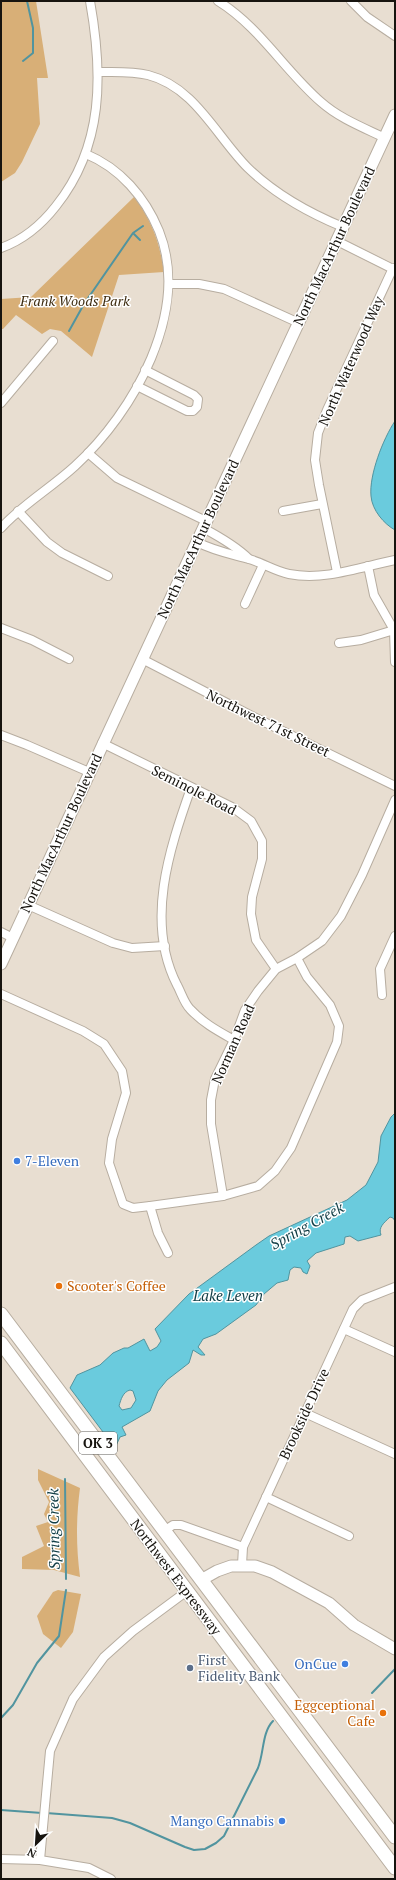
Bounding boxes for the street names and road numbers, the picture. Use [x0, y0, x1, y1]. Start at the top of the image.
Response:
street label: North MacArthur Boulevard [288, 163, 379, 329]
street label: North Waterwood Way [313, 292, 388, 429]
street label: North MacArthur Boulevard [152, 456, 243, 622]
street label: Northwest 71st Street [203, 684, 334, 761]
street label: North MacArthur Boulevard [15, 750, 106, 916]
street label: Seminole Road [149, 760, 240, 819]
street label: Norman Road [206, 1001, 259, 1087]
street label: Brookside Drive [274, 1365, 333, 1462]
road number: OK 3 [79, 1432, 117, 1454]
street label: Northwest Expressway [126, 1515, 227, 1639]

